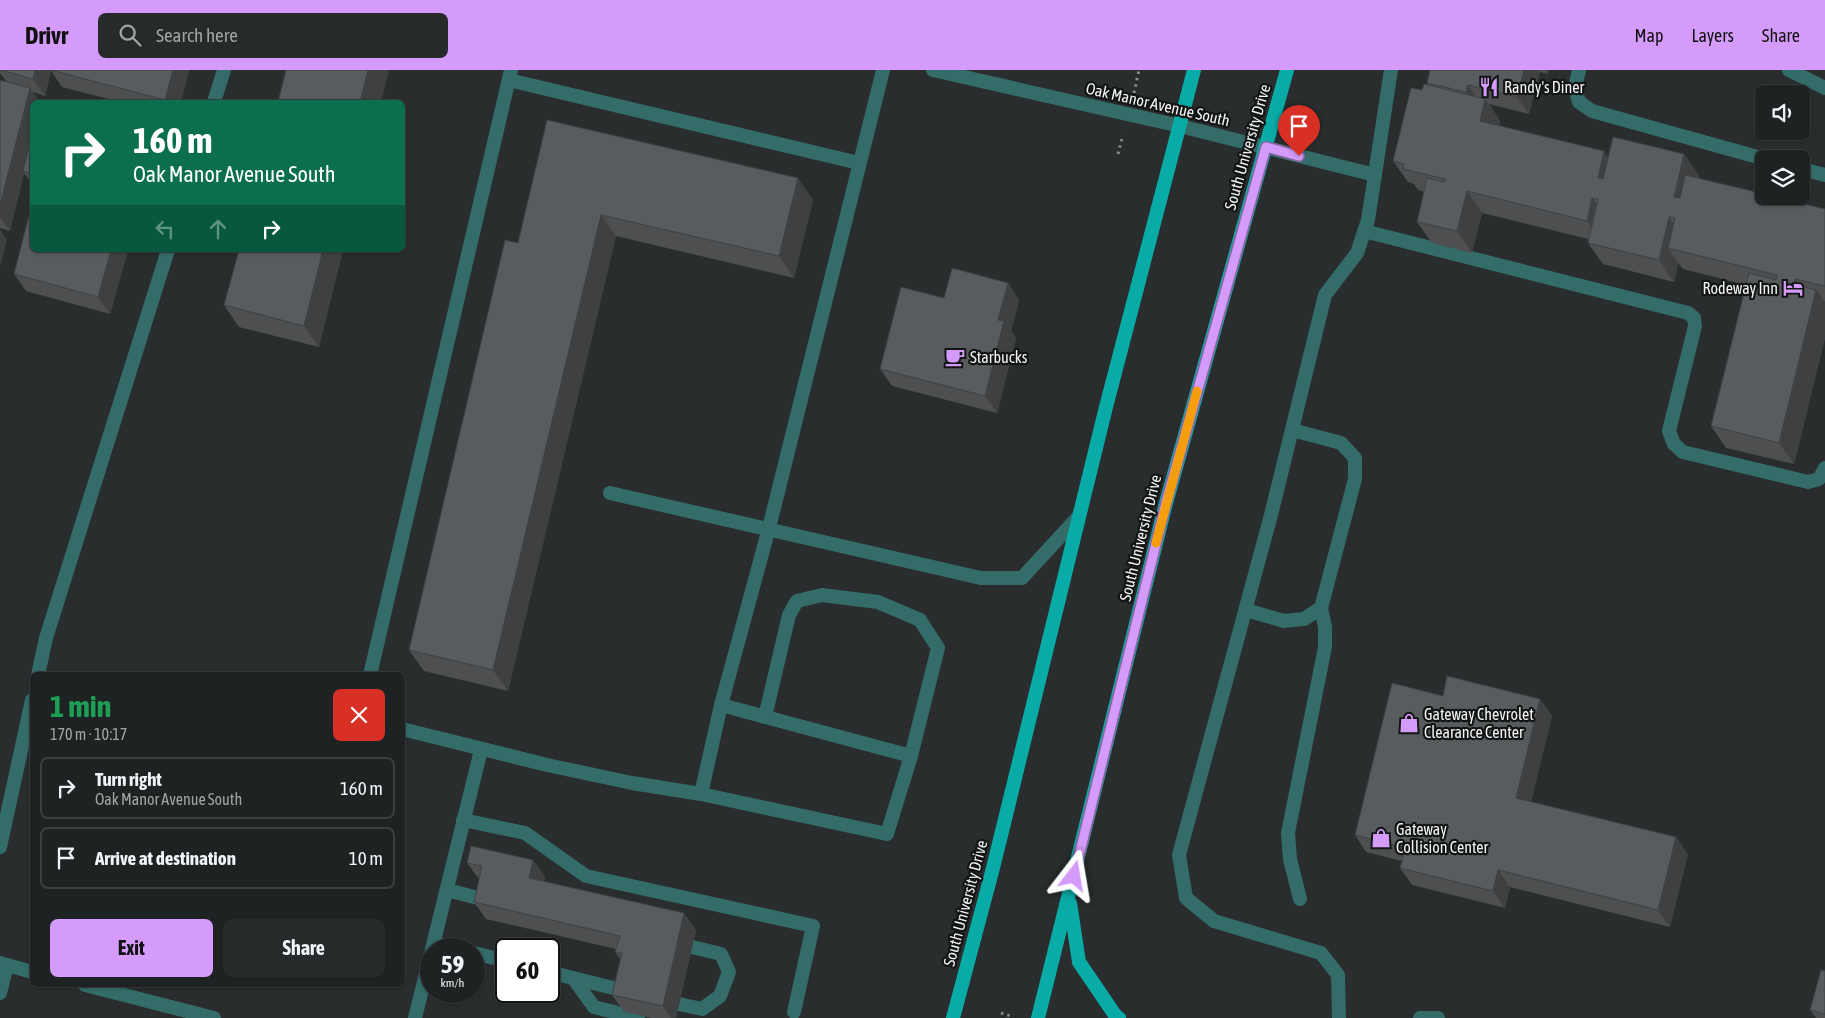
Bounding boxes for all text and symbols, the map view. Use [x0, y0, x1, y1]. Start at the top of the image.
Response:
search box [98, 13, 448, 58]
icon: search [116, 21, 144, 49]
text: Drivr [25, 22, 68, 49]
text: Search here [156, 24, 238, 46]
text: Map [1634, 25, 1663, 46]
text: Layers [1691, 25, 1734, 46]
text: Share [1762, 25, 1800, 46]
restaurant icon: Randy's Diner [1478, 76, 1500, 98]
place label: Randy's Diner [1504, 78, 1585, 97]
street label: Oak Manor Avenue South [1084, 79, 1232, 129]
street label: South University Drive [1220, 82, 1274, 212]
map controls [1755, 85, 1810, 205]
button: sound [1755, 85, 1810, 140]
pin [1278, 105, 1320, 156]
icon: arrive [1285, 112, 1313, 140]
icon: right [50, 120, 115, 185]
text: 160 m [133, 120, 212, 160]
button: layers [1755, 150, 1810, 205]
text: Oak Manor Avenue South [133, 161, 335, 187]
icon: left [151, 215, 179, 243]
icon: ahead [204, 215, 232, 243]
icon: right [257, 215, 285, 243]
hotel icon: Rodeway Inn [1782, 277, 1804, 299]
place label: Rodeway Inn [1703, 279, 1778, 298]
cafe icon: Starbucks [944, 346, 966, 368]
place label: Starbucks [970, 348, 1028, 366]
street label: South University Drive [1116, 473, 1165, 603]
text: 1 min [50, 689, 111, 723]
button: close [333, 689, 385, 741]
place label: Gateway Chevrolet Clearance Center [1424, 705, 1534, 741]
shop icon: Gateway Chevrolet Clearance Center [1398, 712, 1420, 734]
text: 170 m · 10:17 [50, 725, 127, 743]
text: Turn right [95, 768, 162, 790]
icon: right [52, 774, 80, 802]
text: 160 m [340, 777, 383, 799]
text: Oak Manor Avenue South [95, 790, 242, 808]
place label: Gateway Collision Center [1396, 820, 1489, 856]
shop icon: Gateway Collision Center [1370, 827, 1392, 849]
street label: South University Drive [940, 838, 991, 968]
icon: arrive [52, 844, 80, 872]
text: Arrive at destination [95, 847, 236, 869]
text: 10 m [349, 847, 383, 869]
position arrow [1047, 849, 1099, 901]
button: Exit [50, 919, 213, 977]
button: Share [223, 919, 385, 977]
speed limit sign: 60 [495, 938, 560, 1003]
text: 59 [441, 950, 464, 978]
text: km/h [441, 976, 464, 990]

